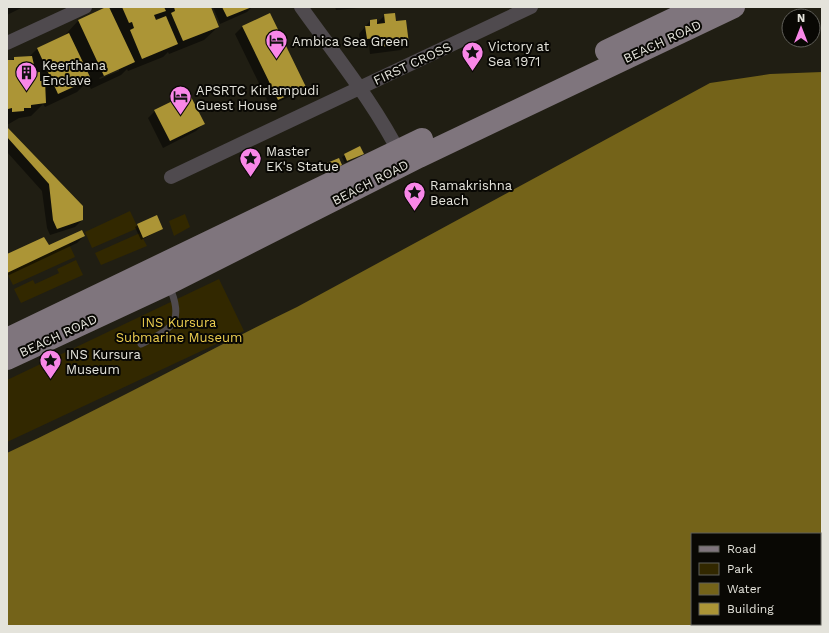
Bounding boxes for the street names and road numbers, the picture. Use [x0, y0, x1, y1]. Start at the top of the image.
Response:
street label: BEACH ROAD [621, 17, 703, 66]
street label: FIRST CROSS [371, 39, 454, 88]
street label: BEACH ROAD [329, 157, 411, 208]
street label: BEACH ROAD [17, 311, 99, 360]

